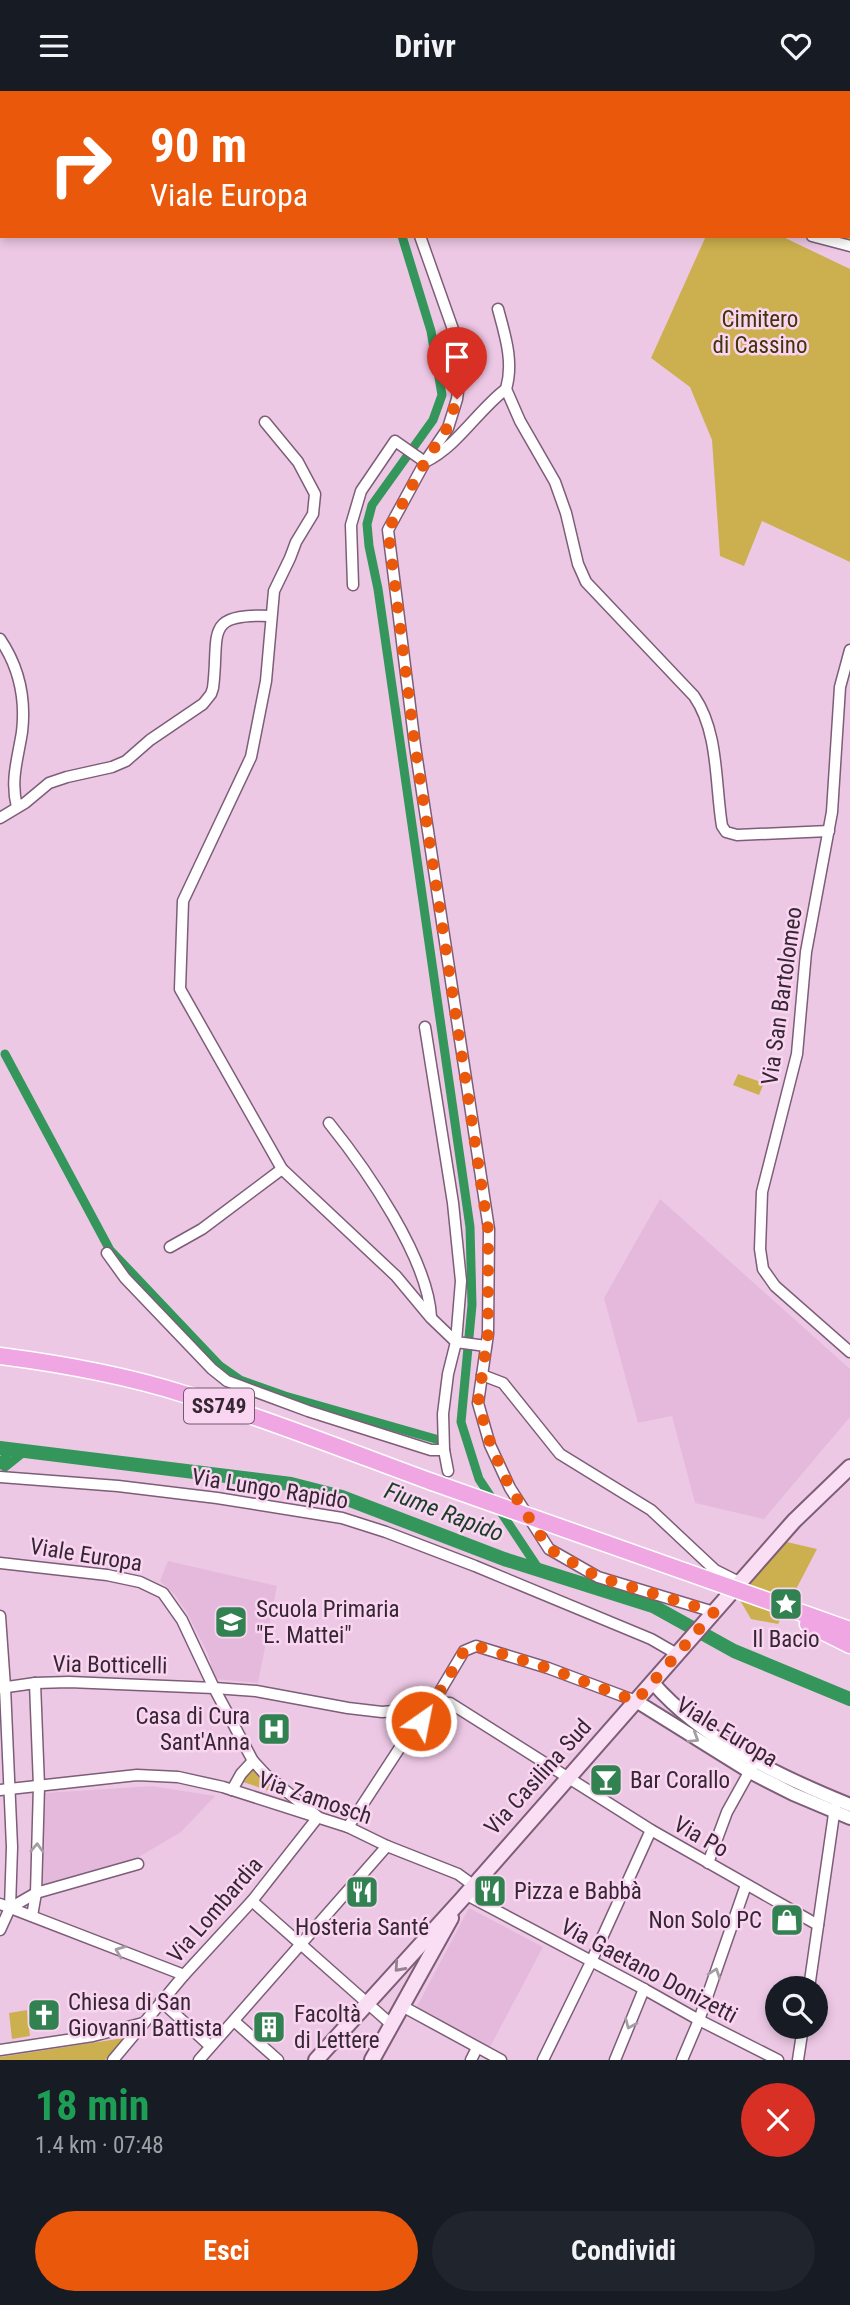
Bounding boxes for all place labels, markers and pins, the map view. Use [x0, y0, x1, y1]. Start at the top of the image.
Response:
pin [427, 327, 487, 399]
place icon: Il Bacio [767, 1585, 805, 1623]
place label: Scuola Primaria "E. Mattei" [256, 1596, 399, 1649]
school or university icon: Scuola Primaria "E. Mattei" [212, 1603, 250, 1641]
place label: Il Bacio [752, 1626, 820, 1653]
place label: Casa di Cura Sant'Anna [135, 1703, 250, 1756]
hospital icon: Casa di Cura Sant'Anna [255, 1710, 293, 1748]
bar icon: Bar Corallo [587, 1761, 625, 1799]
place label: Bar Corallo [630, 1767, 730, 1794]
restaurant icon: Pizza e Babbà [471, 1872, 509, 1910]
restaurant icon: Hosteria Santé [343, 1873, 381, 1911]
place label: Pizza e Babbà [514, 1878, 642, 1905]
shop icon: Non Solo PC [768, 1901, 806, 1939]
place label: Non Solo PC [648, 1907, 762, 1934]
place label: Hosteria Santé [295, 1914, 429, 1941]
place label: Chiesa di San Giovanni Battista [68, 1989, 223, 2042]
church icon: Chiesa di San Giovanni Battista [25, 1996, 63, 2034]
place label: Facoltà di Lettere [294, 2001, 380, 2054]
building icon: Facoltà di Lettere [250, 2008, 288, 2046]

